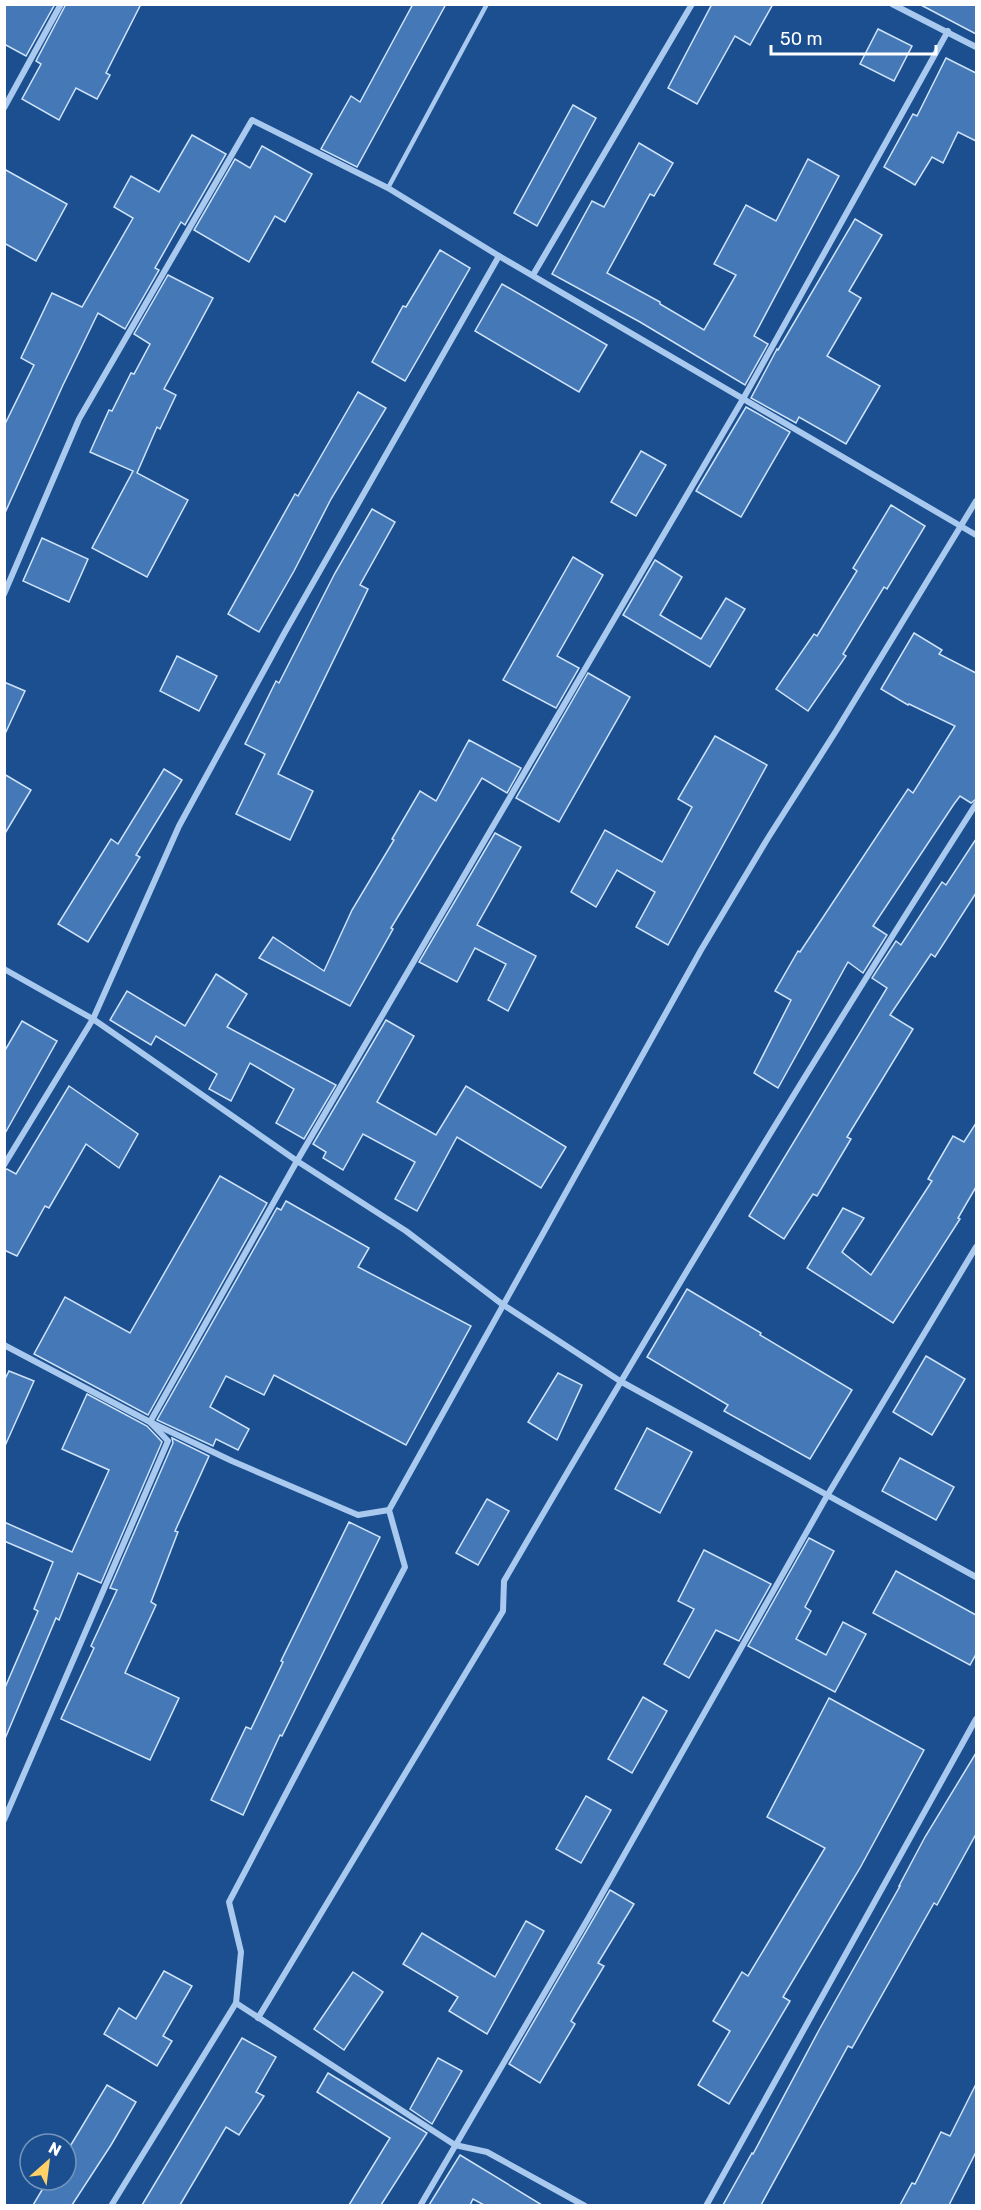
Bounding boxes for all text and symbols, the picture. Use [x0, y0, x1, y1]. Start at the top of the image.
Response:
scale bar [771, 18, 936, 56]
text: 50 m [780, 28, 823, 50]
north arrow [18, 2132, 78, 2192]
text: N [45, 2138, 64, 2160]

